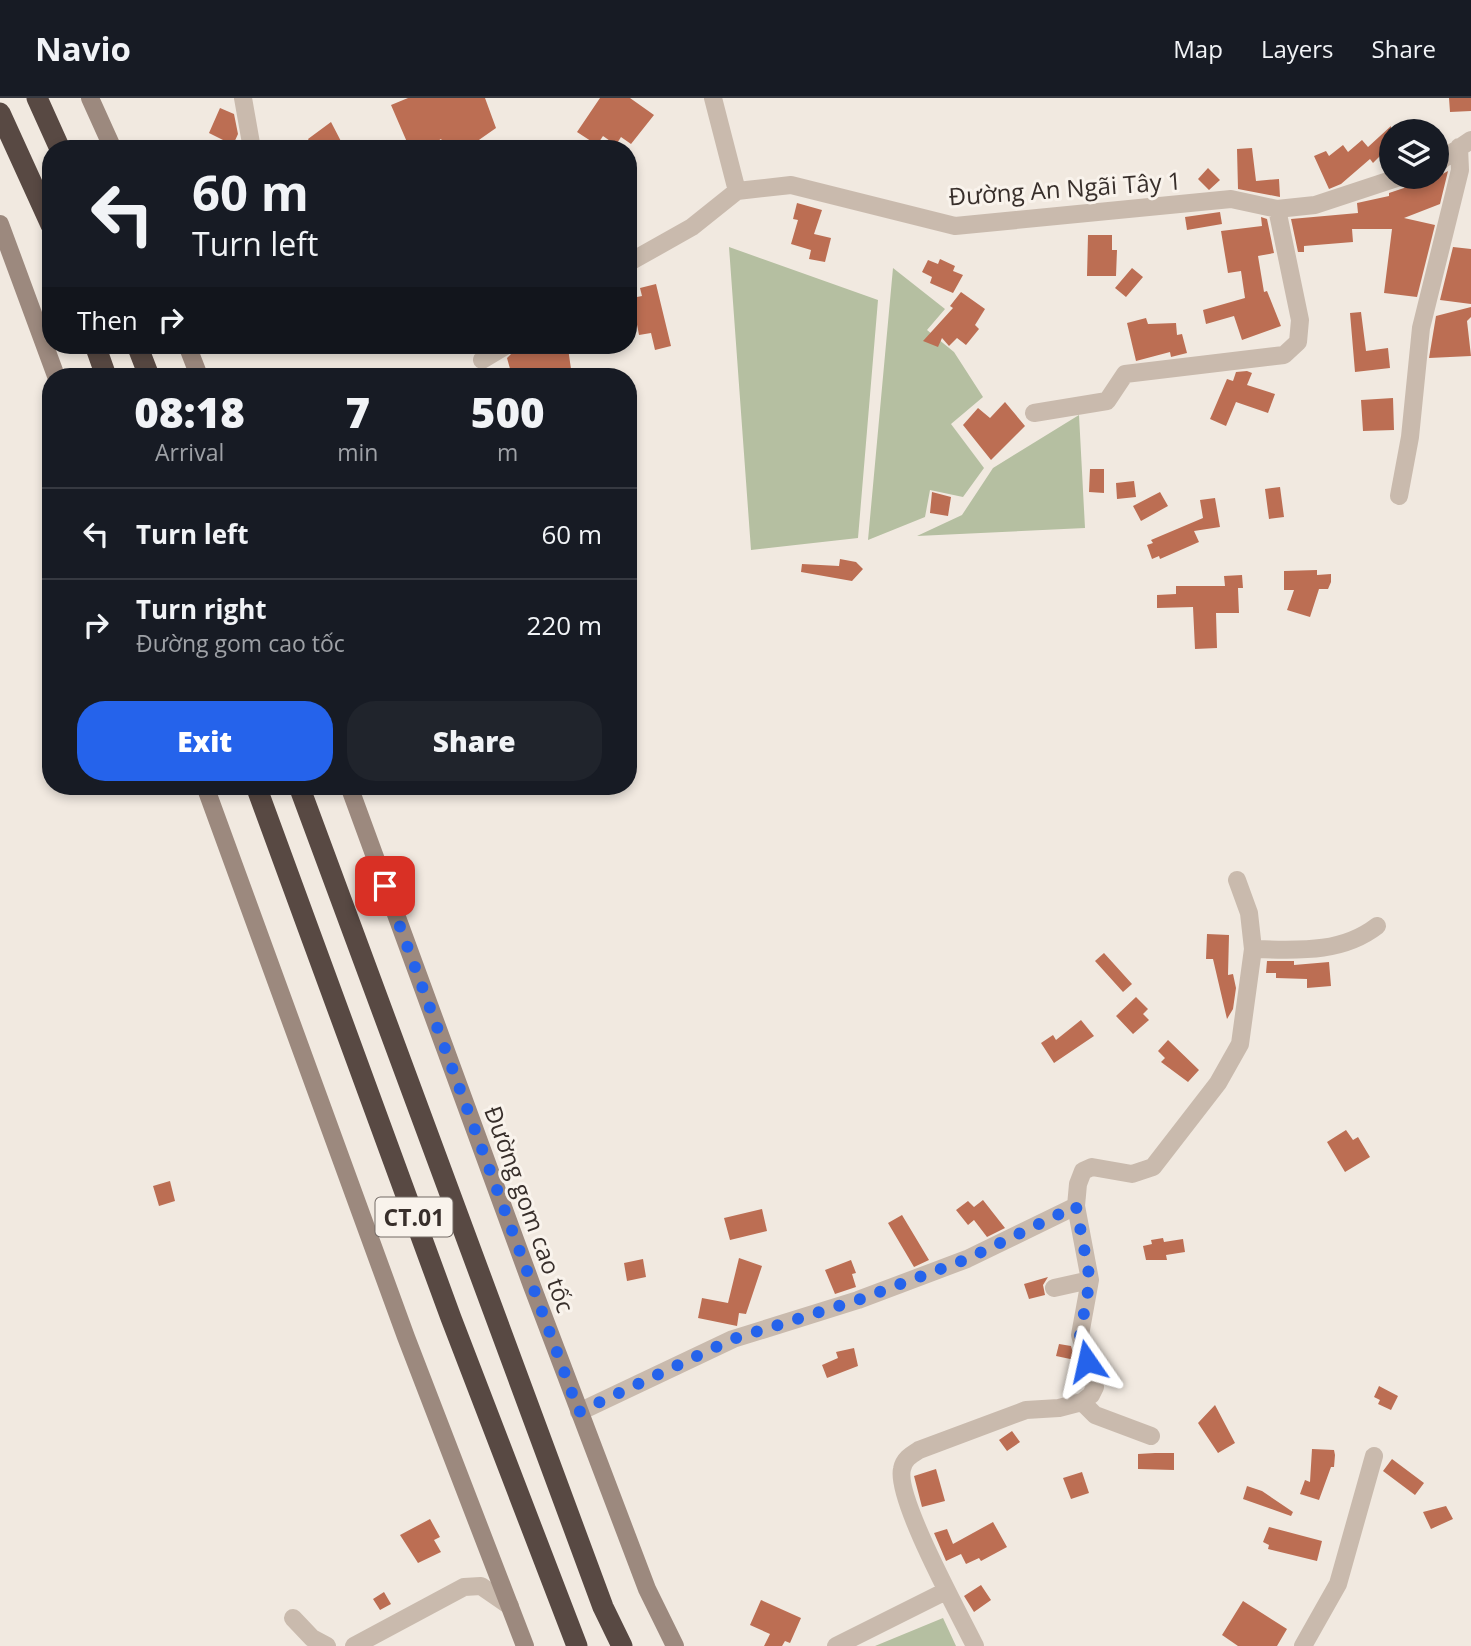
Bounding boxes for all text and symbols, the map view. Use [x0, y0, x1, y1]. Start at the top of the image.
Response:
text: Navio [35, 26, 131, 71]
text: Map [1173, 32, 1223, 65]
text: Layers [1261, 32, 1334, 65]
text: Share [1372, 32, 1436, 65]
map controls [1379, 119, 1449, 189]
button: layers [1379, 119, 1449, 189]
text: 60 m [192, 159, 309, 225]
street label: Đường An Ngãi Tây 1 [947, 163, 1183, 213]
icon: left [77, 168, 168, 259]
text: Turn left [192, 222, 318, 265]
icon: right [152, 301, 190, 339]
text: Then [77, 302, 138, 338]
text: 08:18 [134, 383, 245, 440]
text: 7 [346, 383, 370, 440]
text: 500 [471, 383, 545, 440]
text: Arrival [155, 436, 224, 468]
text: min [337, 436, 378, 468]
text: m [497, 436, 518, 468]
icon: left [77, 515, 115, 553]
text: Turn left [136, 516, 248, 552]
text: 60 m [541, 516, 602, 552]
text: Turn right [136, 591, 267, 627]
icon: right [77, 606, 115, 644]
text: 220 m [527, 607, 602, 643]
text: Đường gom cao tốc [136, 627, 345, 659]
button: Exit [77, 701, 333, 781]
button: Share [347, 701, 602, 781]
pin [355, 856, 415, 916]
icon: arrive [366, 867, 404, 905]
street label: Đường gom cao tốc [477, 1101, 583, 1317]
road number: CT.01 [376, 1198, 452, 1236]
position arrow [1050, 1324, 1124, 1398]

